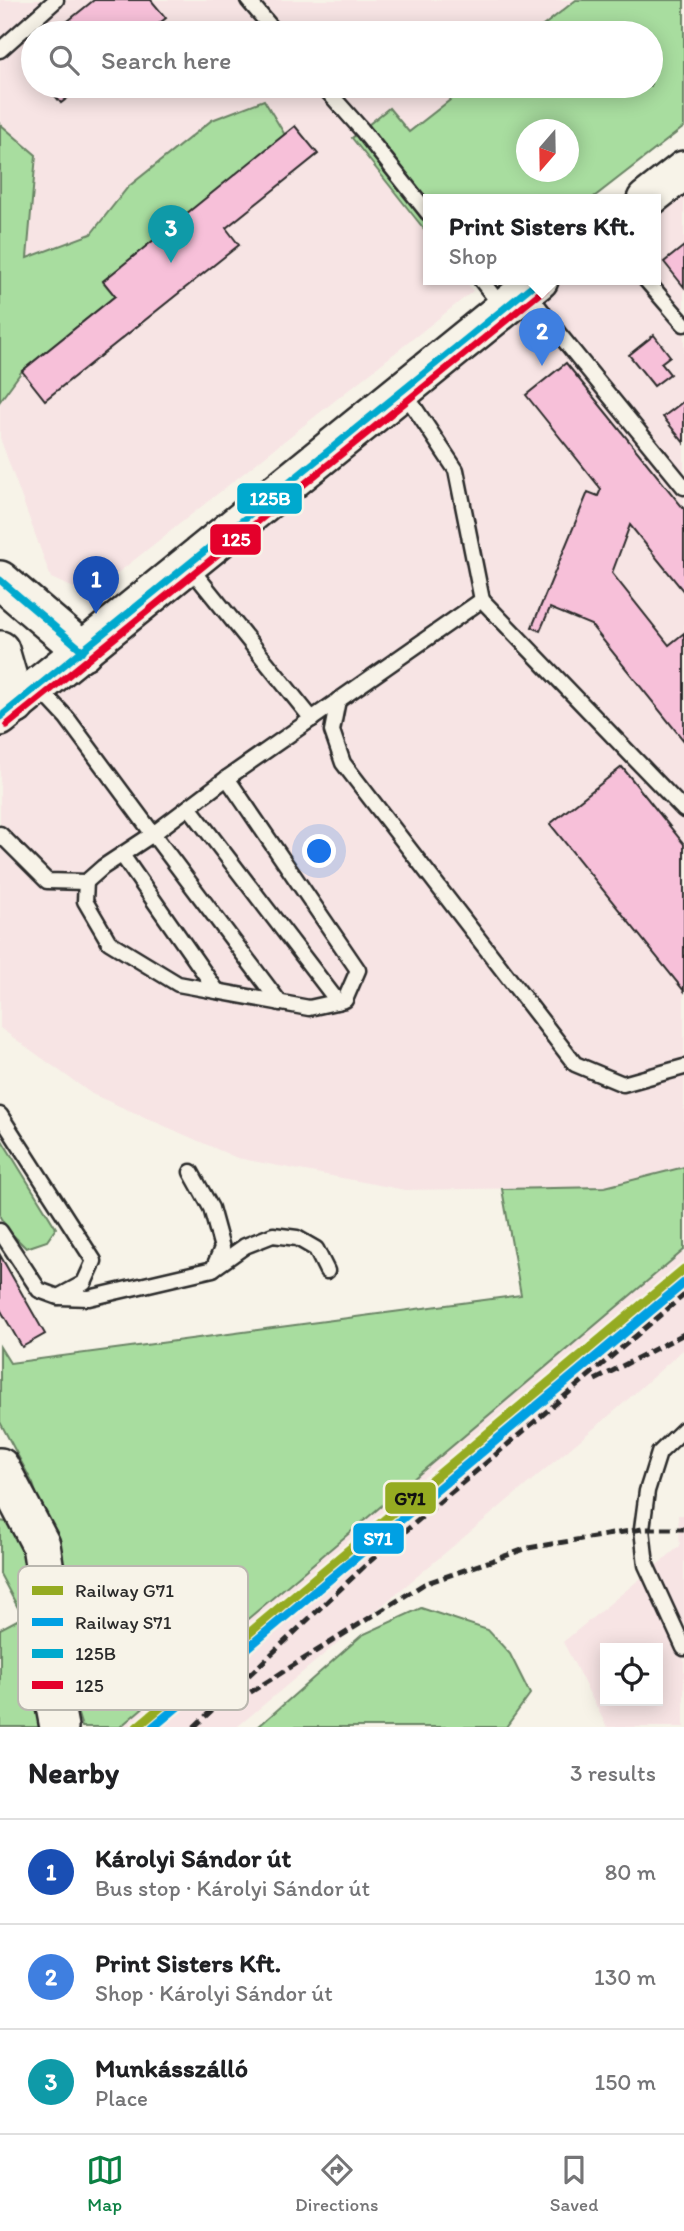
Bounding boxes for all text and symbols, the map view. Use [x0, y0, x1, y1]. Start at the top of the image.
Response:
search box [21, 21, 663, 98]
icon: search [45, 41, 83, 79]
text: Search here [101, 44, 231, 76]
north arrow [516, 119, 579, 182]
popup [423, 194, 661, 285]
pin: 3 [148, 205, 194, 263]
text: Print Sisters Kft. [449, 210, 635, 242]
text: Shop [449, 242, 497, 270]
pin: 2 [519, 308, 565, 366]
line badge: 125B [236, 482, 303, 515]
text: 125B [249, 487, 291, 510]
line badge: 125 [209, 523, 262, 556]
text: 125 [222, 528, 250, 551]
pin: 1 [73, 556, 119, 614]
your location [302, 834, 336, 868]
line badge: G71 [384, 1481, 437, 1515]
text: G71 [394, 1487, 426, 1510]
line badge: S71 [352, 1522, 405, 1555]
text: S71 [364, 1527, 393, 1550]
legend [18, 1566, 248, 1710]
text: Railway G71 [75, 1579, 174, 1602]
text: Railway S71 [75, 1611, 172, 1634]
text: 125B [75, 1642, 116, 1665]
map controls [600, 1643, 663, 1706]
button: locate [600, 1643, 663, 1706]
text: 125 [75, 1674, 104, 1697]
text: Nearby [28, 1754, 119, 1791]
text: 3 results [570, 1759, 656, 1787]
text: Károlyi Sándor út [95, 1842, 291, 1874]
text: 1 [46, 1858, 56, 1886]
text: 80 m [605, 1858, 656, 1886]
text: Bus stop · Károlyi Sándor út [95, 1874, 370, 1902]
text: Print Sisters Kft. [95, 1947, 281, 1979]
text: 2 [45, 1963, 57, 1991]
text: 130 m [594, 1963, 656, 1991]
text: Shop · Károlyi Sándor út [95, 1979, 333, 2007]
text: Munkásszálló [95, 2052, 248, 2084]
text: 3 [45, 2068, 57, 2096]
text: 150 m [595, 2068, 656, 2096]
text: Place [95, 2084, 148, 2112]
tab: Map [86, 2151, 124, 2216]
tab: Directions [295, 2151, 379, 2216]
tab: Saved [550, 2151, 598, 2216]

